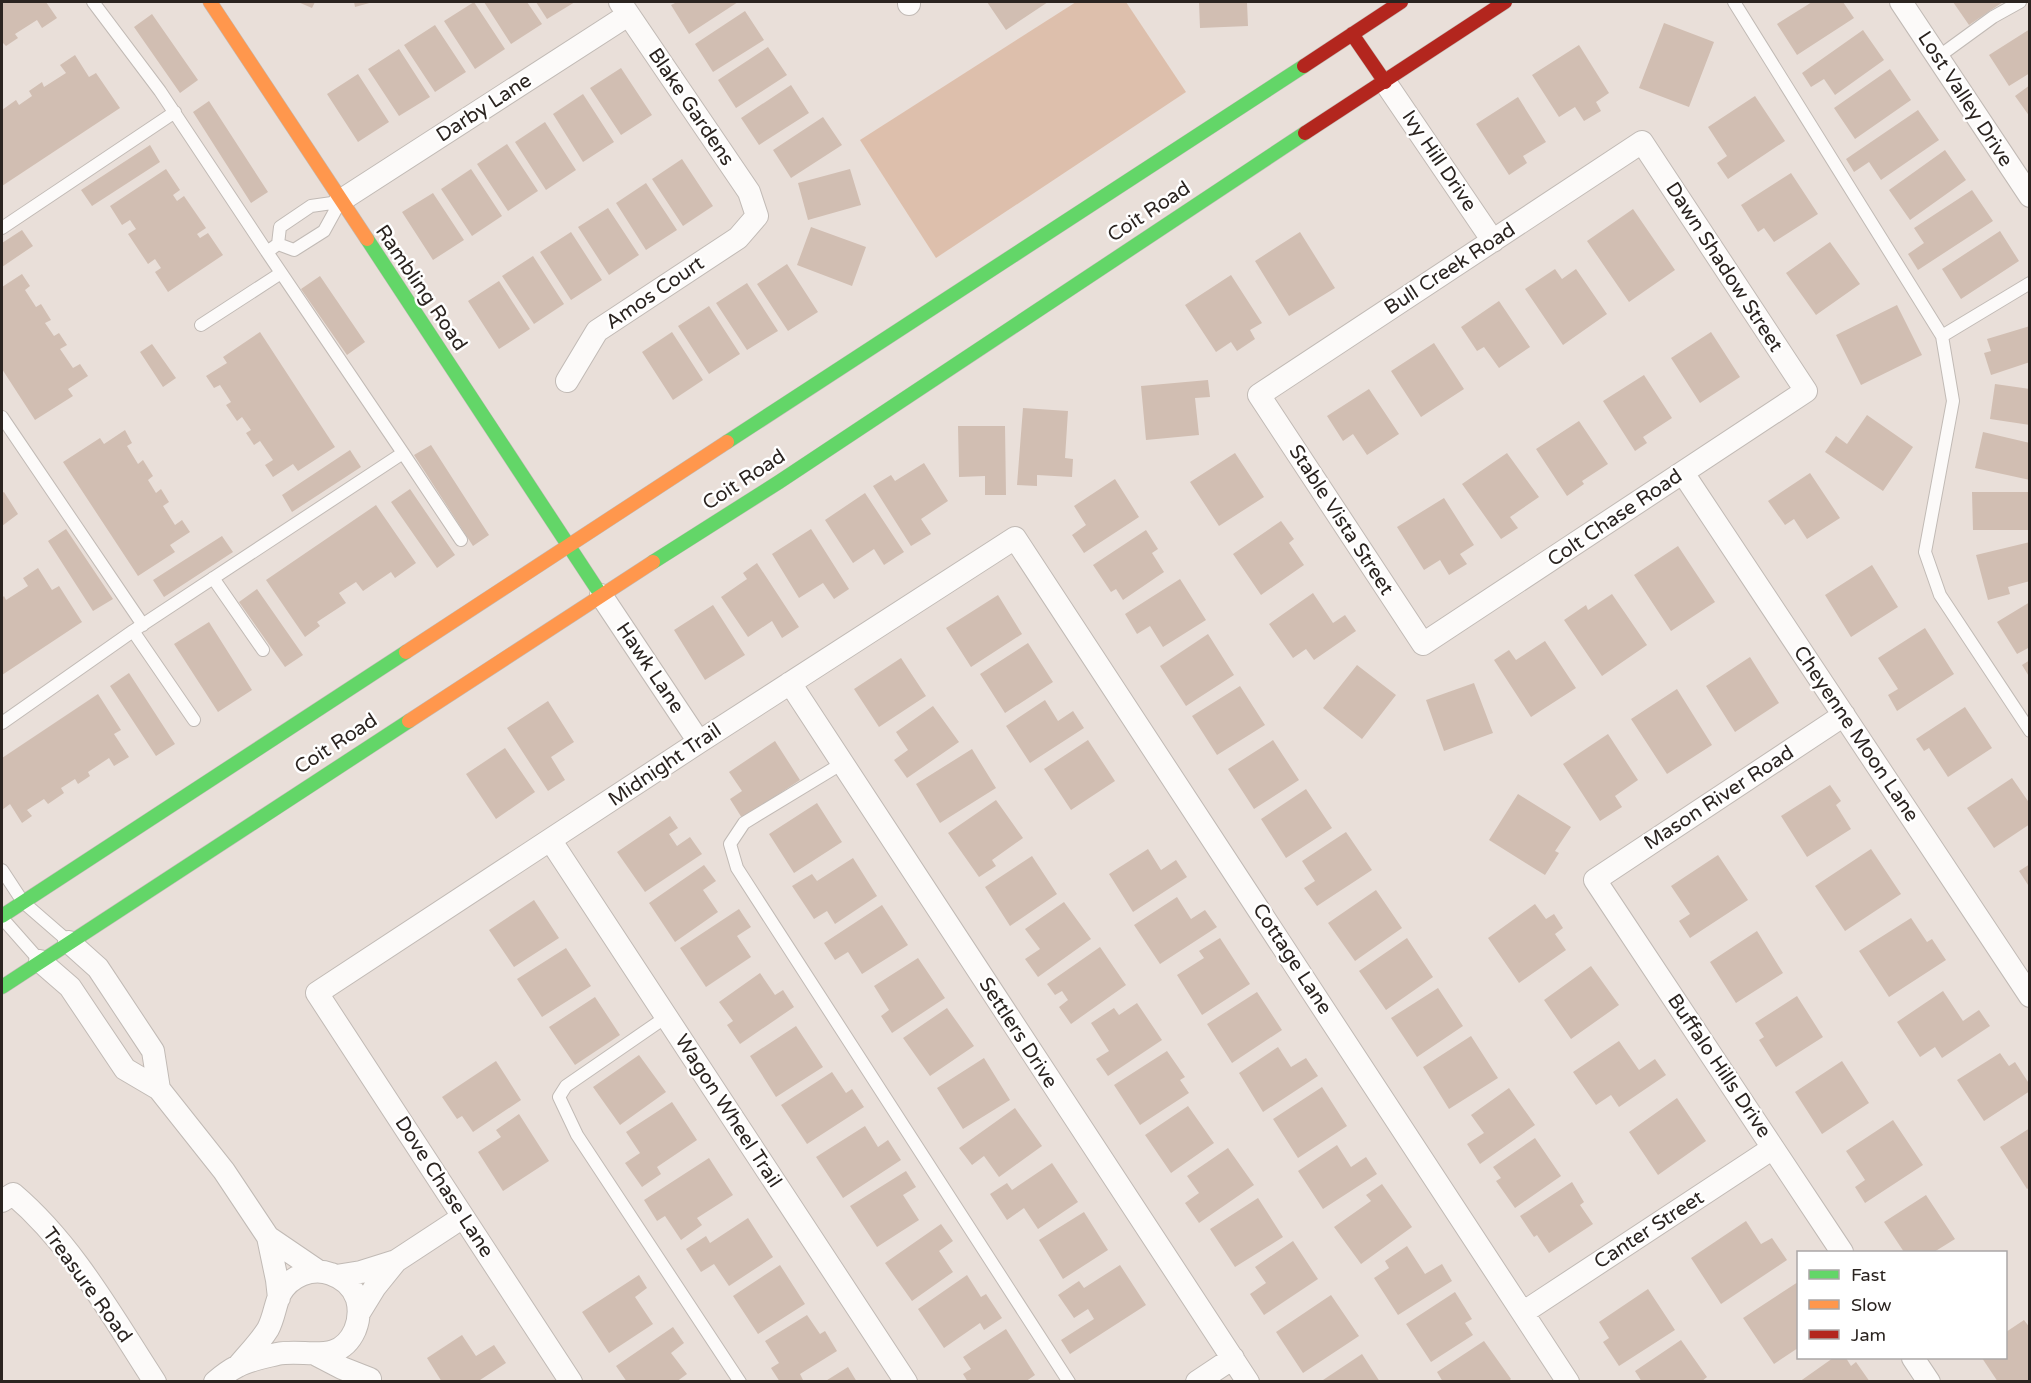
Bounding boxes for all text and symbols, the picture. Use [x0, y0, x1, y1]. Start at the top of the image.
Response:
street label: Lost Valley Drive [1912, 27, 2018, 171]
street label: Blake Gardens [643, 44, 739, 170]
street label: Darby Lane [432, 68, 536, 148]
street label: Ivy Hill Drive [1397, 106, 1481, 216]
street label: Coit Road [1103, 176, 1195, 248]
street label: Dawn Shadow Street [1660, 178, 1788, 357]
street label: Bull Creek Road [1380, 218, 1520, 320]
street label: Rambling Road [370, 220, 472, 356]
street label: Amos Court [601, 251, 709, 335]
street label: Stable Vista Street [1283, 440, 1399, 600]
street label: Coit Road [698, 444, 790, 516]
street label: Colt Chase Road [1543, 464, 1687, 572]
street label: Hawk Lane [611, 618, 689, 718]
street label: Cheyenne Moon Lane [1788, 641, 1924, 827]
street label: Coit Road [290, 708, 382, 780]
street label: Midnight Trail [604, 718, 726, 812]
street label: Mason River Road [1640, 741, 1798, 855]
street label: Cottage Lane [1247, 899, 1337, 1019]
street label: Settlers Drive [973, 973, 1063, 1093]
street label: Buffalo Hills Drive [1662, 989, 1776, 1143]
street label: Wagon Wheel Trail [669, 1030, 787, 1192]
street label: Dove Chase Lane [389, 1112, 499, 1262]
street label: Canter Street [1590, 1185, 1709, 1274]
street label: Treasure Road [37, 1223, 137, 1347]
legend [1797, 1251, 2007, 1359]
text: Fast [1851, 1264, 1886, 1286]
text: Slow [1851, 1294, 1892, 1316]
text: Jam [1851, 1324, 1886, 1346]

